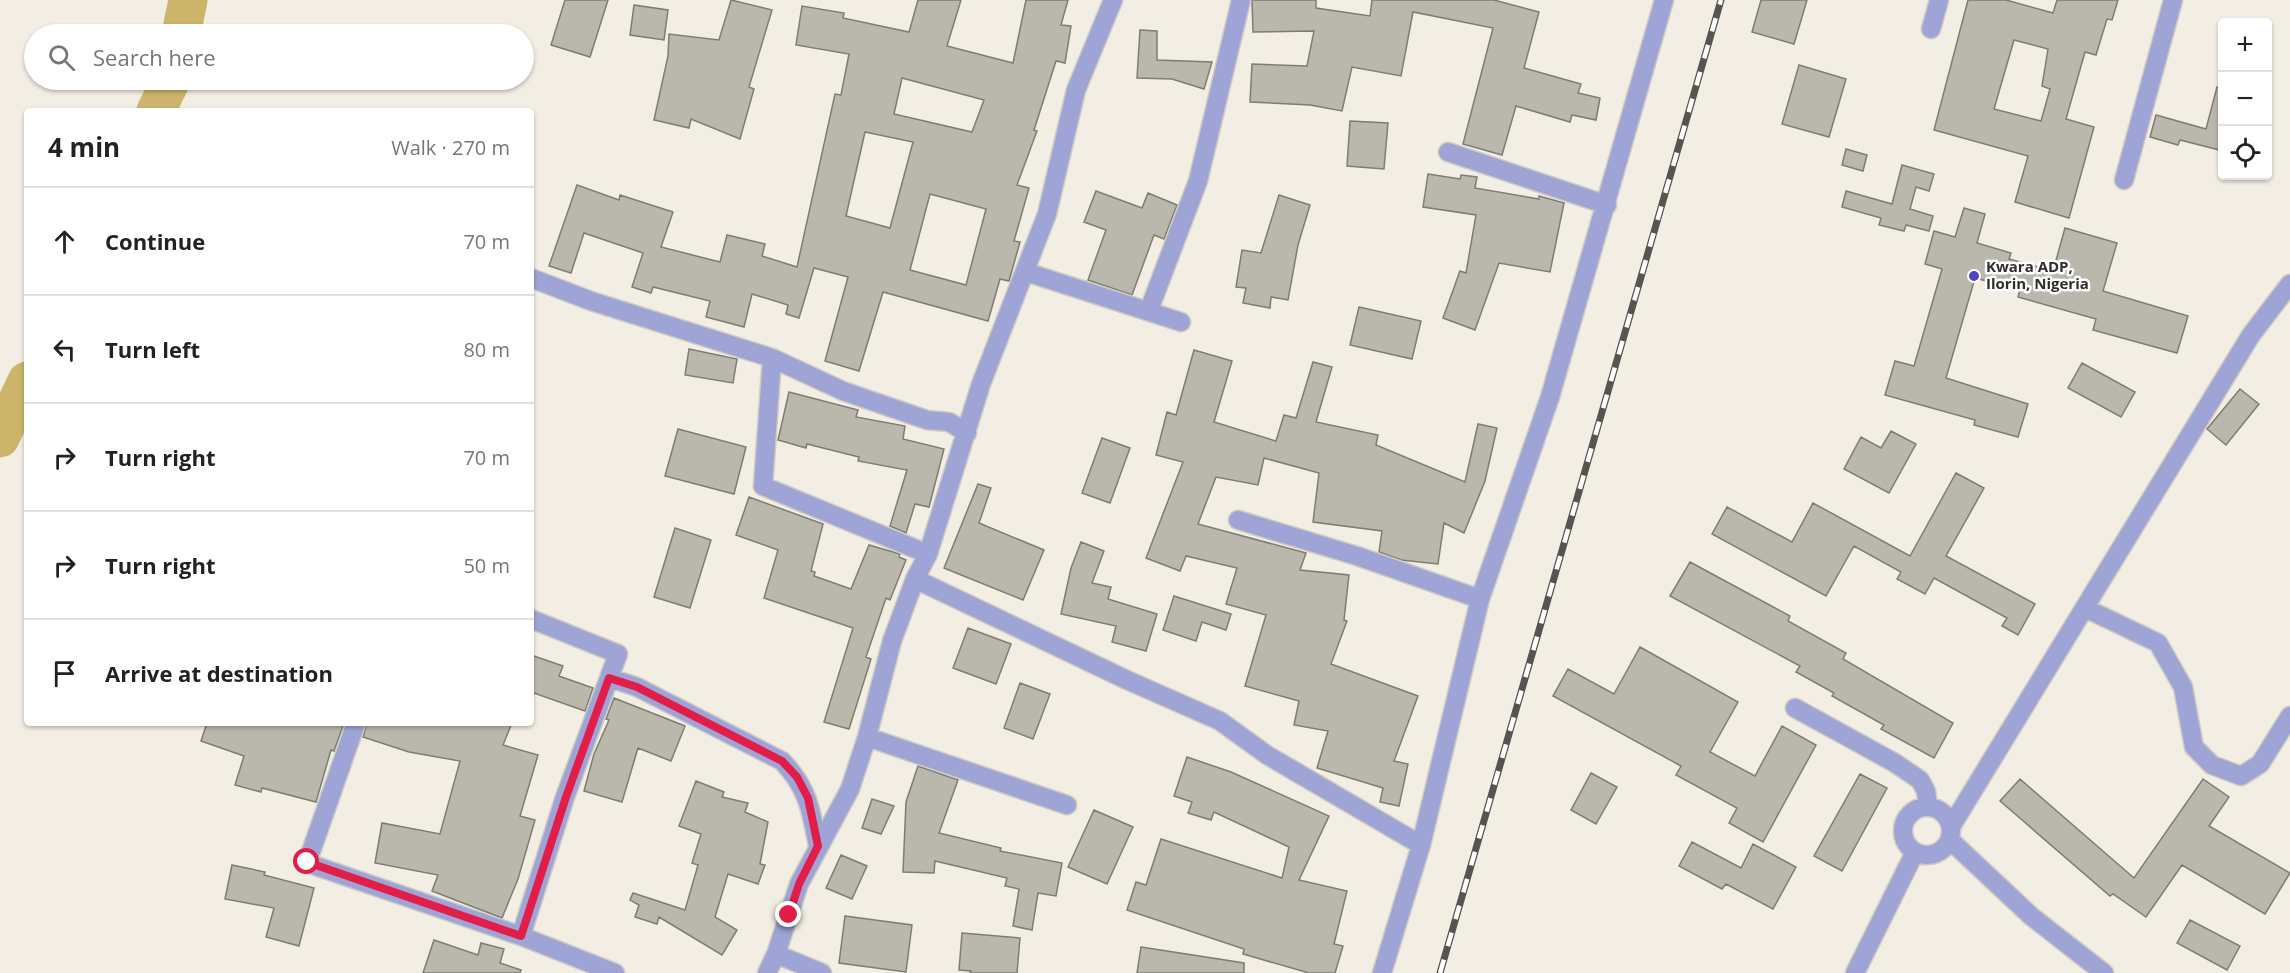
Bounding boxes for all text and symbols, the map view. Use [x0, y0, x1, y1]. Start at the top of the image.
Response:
map controls [2218, 18, 2272, 180]
button: + [2218, 18, 2272, 72]
search box [24, 24, 534, 90]
icon: search [45, 41, 78, 74]
text: Search here [93, 42, 216, 72]
button: − [2218, 72, 2272, 126]
button: locate [2218, 126, 2272, 180]
text: 4 min [48, 129, 120, 165]
text: Walk · 270 m [391, 134, 510, 161]
icon: ahead [48, 225, 81, 258]
text: Continue [105, 226, 205, 256]
text: 70 m [463, 228, 510, 255]
place label: Kwara ADP, Ilorin, Nigeria [1986, 256, 2089, 293]
marker: Kwara ADP, Ilorin, Nigeria [1967, 269, 1981, 283]
icon: left [48, 333, 81, 366]
text: Turn left [105, 334, 200, 364]
text: 80 m [463, 336, 510, 363]
icon: right [48, 441, 81, 474]
text: Turn right [105, 442, 216, 472]
text: 70 m [463, 444, 510, 471]
icon: right [48, 549, 81, 582]
text: Turn right [105, 550, 216, 580]
text: 50 m [463, 552, 510, 579]
icon: arrive [48, 657, 81, 690]
text: Arrive at destination [105, 658, 333, 688]
route start [293, 848, 319, 874]
route end [775, 901, 801, 927]

